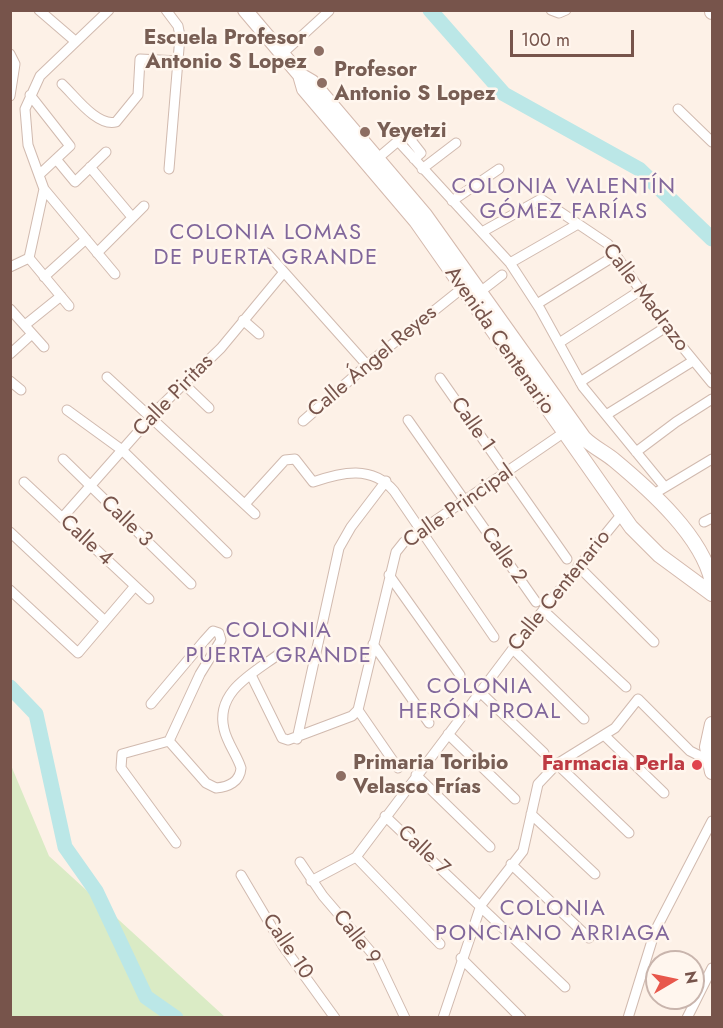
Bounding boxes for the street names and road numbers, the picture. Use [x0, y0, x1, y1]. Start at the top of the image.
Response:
street label: Calle Madrazo [596, 239, 694, 357]
street label: Avenida Centenario [439, 262, 559, 420]
street label: Calle Ángel Reyes [303, 301, 443, 423]
street label: Calle Piritas [129, 350, 219, 442]
street label: Calle 1 [444, 393, 500, 457]
street label: Calle Principal [399, 460, 519, 554]
street label: Calle 3 [95, 491, 157, 553]
street label: Calle 4 [54, 510, 118, 572]
street label: Calle 2 [475, 523, 531, 589]
street label: Calle Centenario [503, 525, 617, 657]
street label: Calle 7 [392, 821, 454, 881]
street label: Calle 9 [327, 905, 385, 971]
street label: Calle 10 [256, 910, 318, 984]

